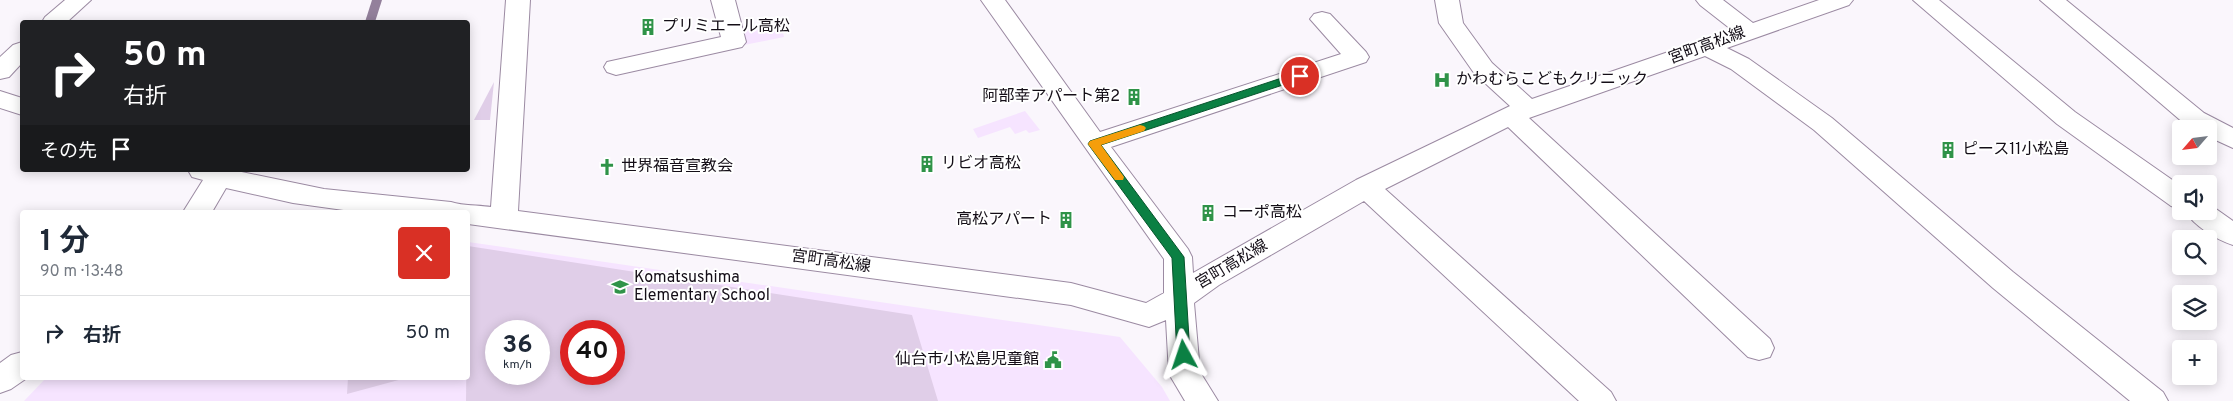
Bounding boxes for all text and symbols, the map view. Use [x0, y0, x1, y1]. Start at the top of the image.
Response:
building icon: プリミエール高松 [638, 17, 658, 37]
place label: プリミエール高松 [662, 17, 790, 37]
street label: 宮町高松線 [1666, 23, 1748, 69]
text: 50 m [123, 34, 207, 78]
icon: right [40, 40, 105, 105]
pin [1279, 55, 1321, 97]
icon: arrive [1286, 62, 1314, 90]
hospital icon: かわむらこどもクリニック [1432, 70, 1452, 90]
place label: かわむらこどもクリニック [1456, 70, 1648, 90]
text: 右折 [123, 84, 167, 111]
place label: 阿部幸アパート第2 [983, 87, 1120, 107]
building icon: 阿部幸アパート第2 [1124, 87, 1144, 107]
north arrow [2172, 120, 2218, 165]
map controls [2172, 120, 2217, 385]
icon: arrive [107, 135, 135, 163]
text: その先 [40, 140, 97, 164]
building icon: ピース11小松島 [1938, 140, 1958, 160]
place label: ピース11小松島 [1962, 140, 2069, 160]
building icon: リビオ高松 [917, 154, 937, 174]
place label: リビオ高松 [941, 154, 1021, 174]
church icon: 世界福音宣教会 [597, 157, 617, 177]
place label: 世界福音宣教会 [621, 157, 733, 177]
button: sound [2172, 175, 2217, 220]
building icon: コーポ高松 [1198, 203, 1218, 223]
place label: コーポ高松 [1222, 203, 1302, 223]
place label: 高松アパート [956, 210, 1052, 230]
building icon: 高松アパート [1056, 210, 1076, 230]
text: 1 分 [40, 224, 90, 261]
button: close [398, 227, 450, 279]
button: search [2172, 230, 2217, 275]
street label: 宮町高松線 [1193, 236, 1271, 294]
street label: 宮町高松線 [790, 247, 872, 277]
text: 90 m · 13:48 [40, 262, 123, 282]
place label: Komatsushima Elementary School [634, 268, 770, 306]
school or university icon: Komatsushima Elementary School [610, 277, 630, 297]
button: layers [2172, 285, 2217, 330]
icon: right [40, 319, 68, 347]
speed limit sign: 40 [560, 320, 625, 385]
text: 50 m [405, 321, 450, 345]
text: 右折 [83, 324, 121, 348]
position arrow [1157, 328, 1209, 380]
text: 36 [502, 330, 533, 362]
button: + [2172, 340, 2217, 385]
place label: 仙台市小松島児童館 [895, 350, 1039, 370]
public building icon: 仙台市小松島児童館 [1043, 350, 1063, 370]
text: km/h [503, 357, 532, 373]

